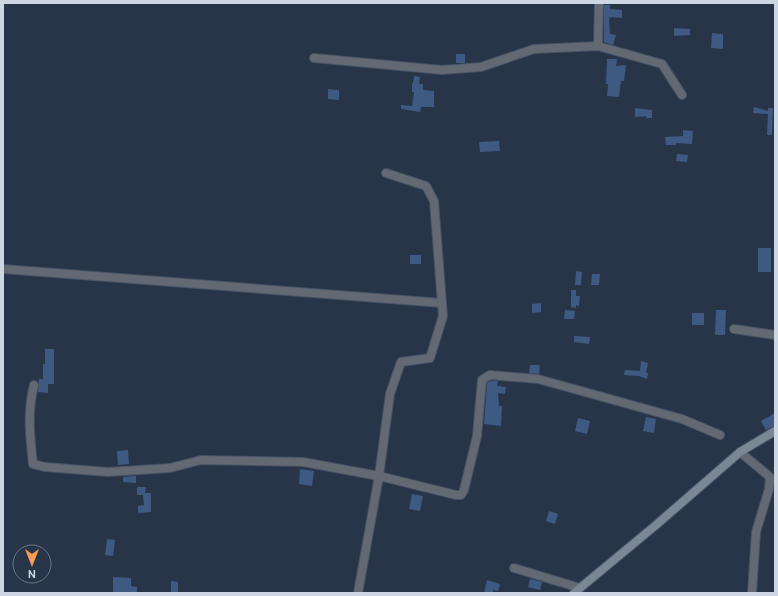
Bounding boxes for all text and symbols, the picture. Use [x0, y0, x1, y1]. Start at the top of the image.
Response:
north arrow [12, 544, 52, 584]
text: N [28, 568, 36, 580]

